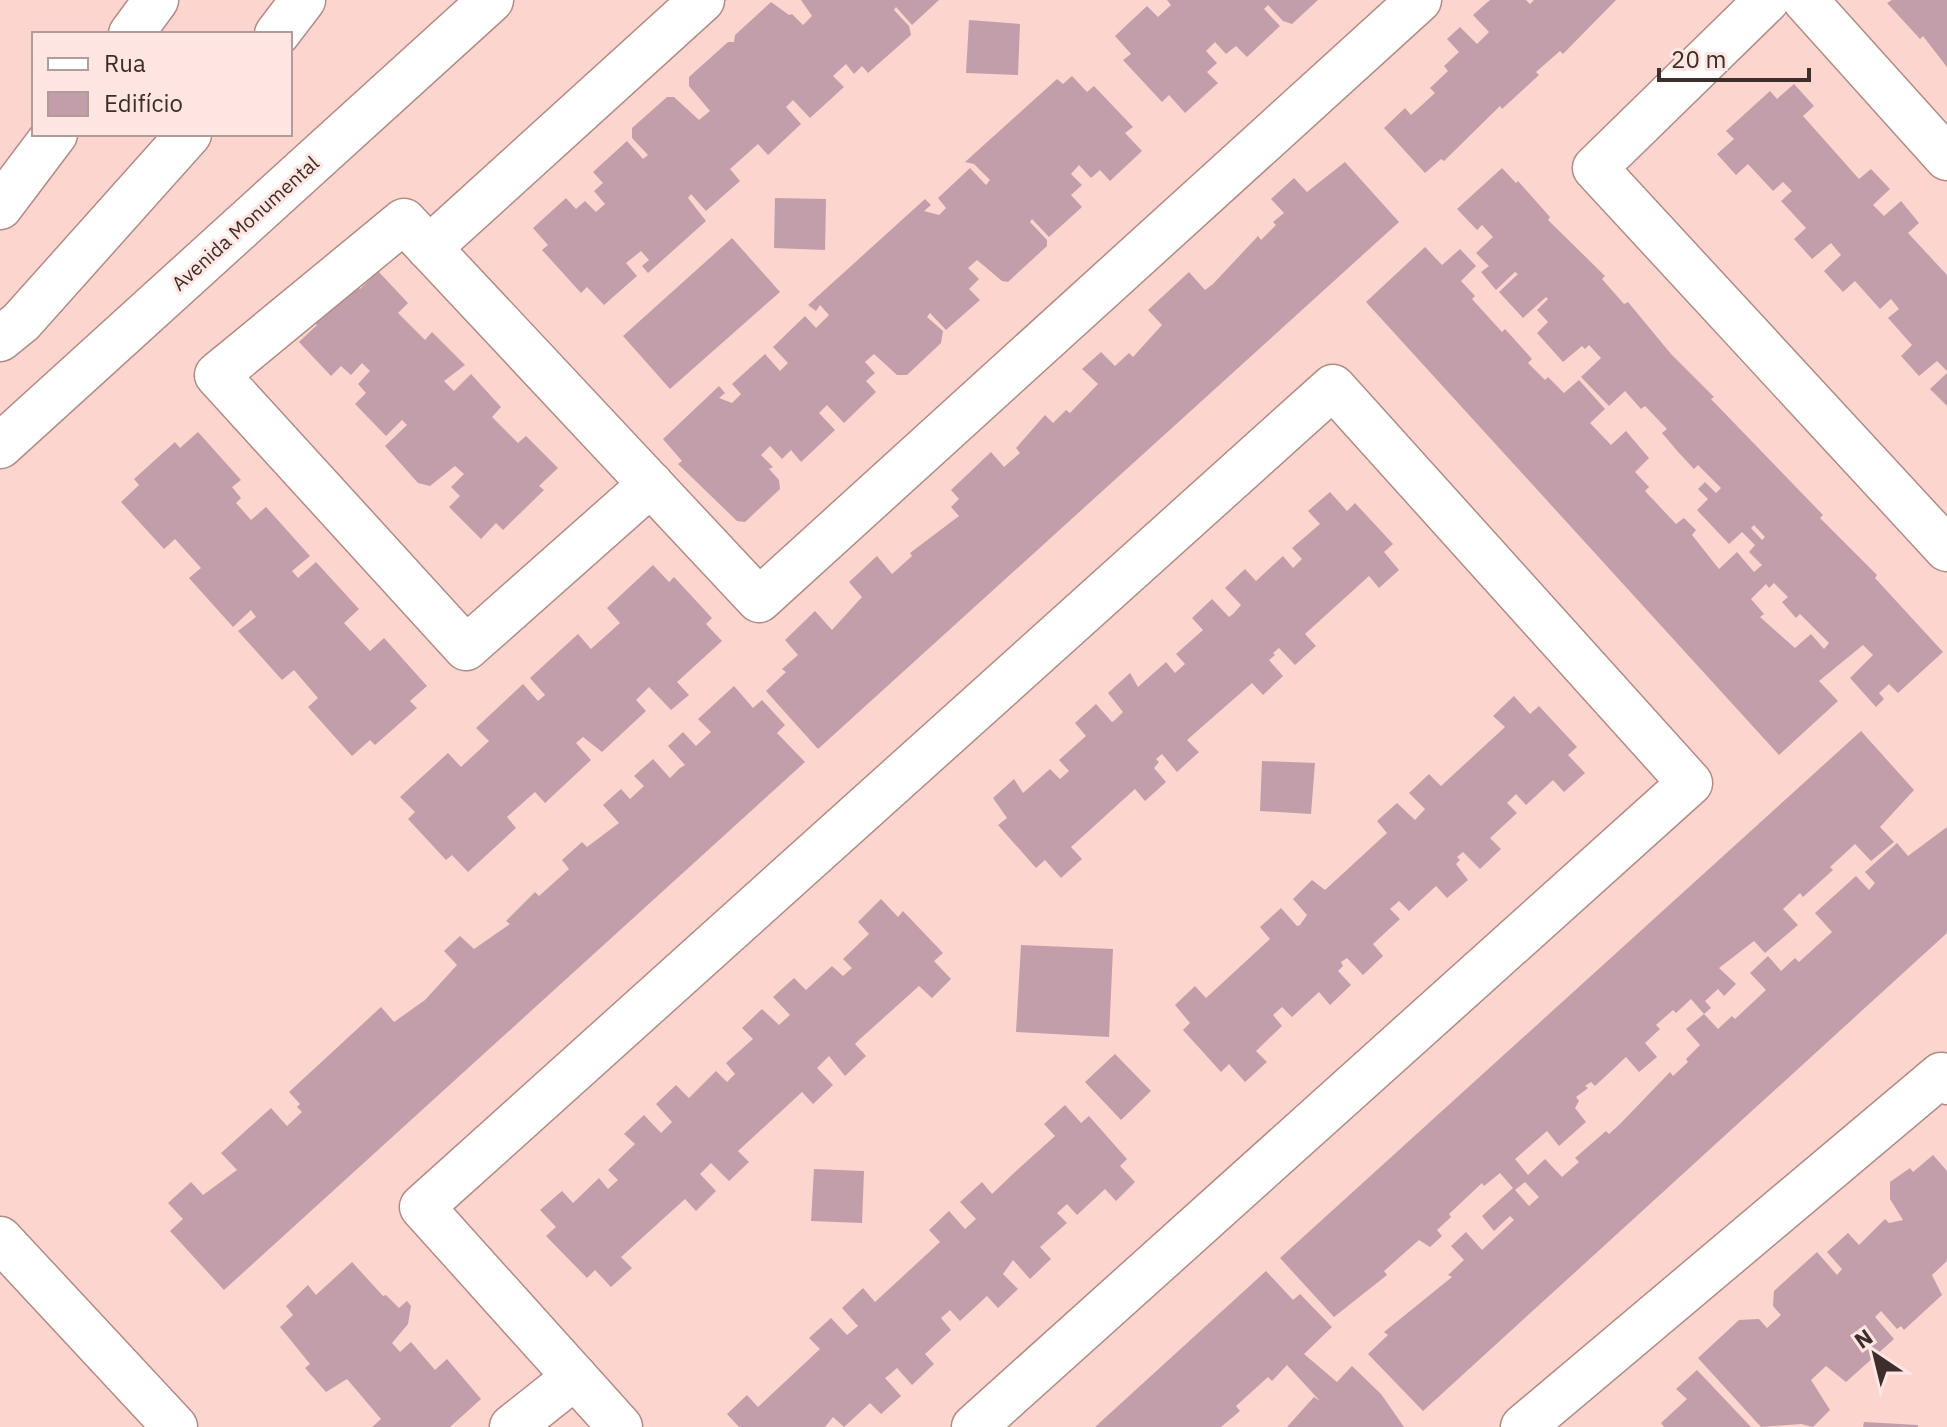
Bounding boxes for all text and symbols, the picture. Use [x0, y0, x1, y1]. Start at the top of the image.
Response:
legend [32, 32, 292, 136]
scale bar [1659, 32, 1809, 82]
text: 20 m [1671, 43, 1726, 75]
text: Rua [104, 47, 146, 79]
text: Edifício [104, 87, 183, 119]
street label: Avenida Monumental [166, 150, 324, 296]
north arrow [1835, 1315, 1915, 1395]
text: N [1848, 1322, 1878, 1355]

